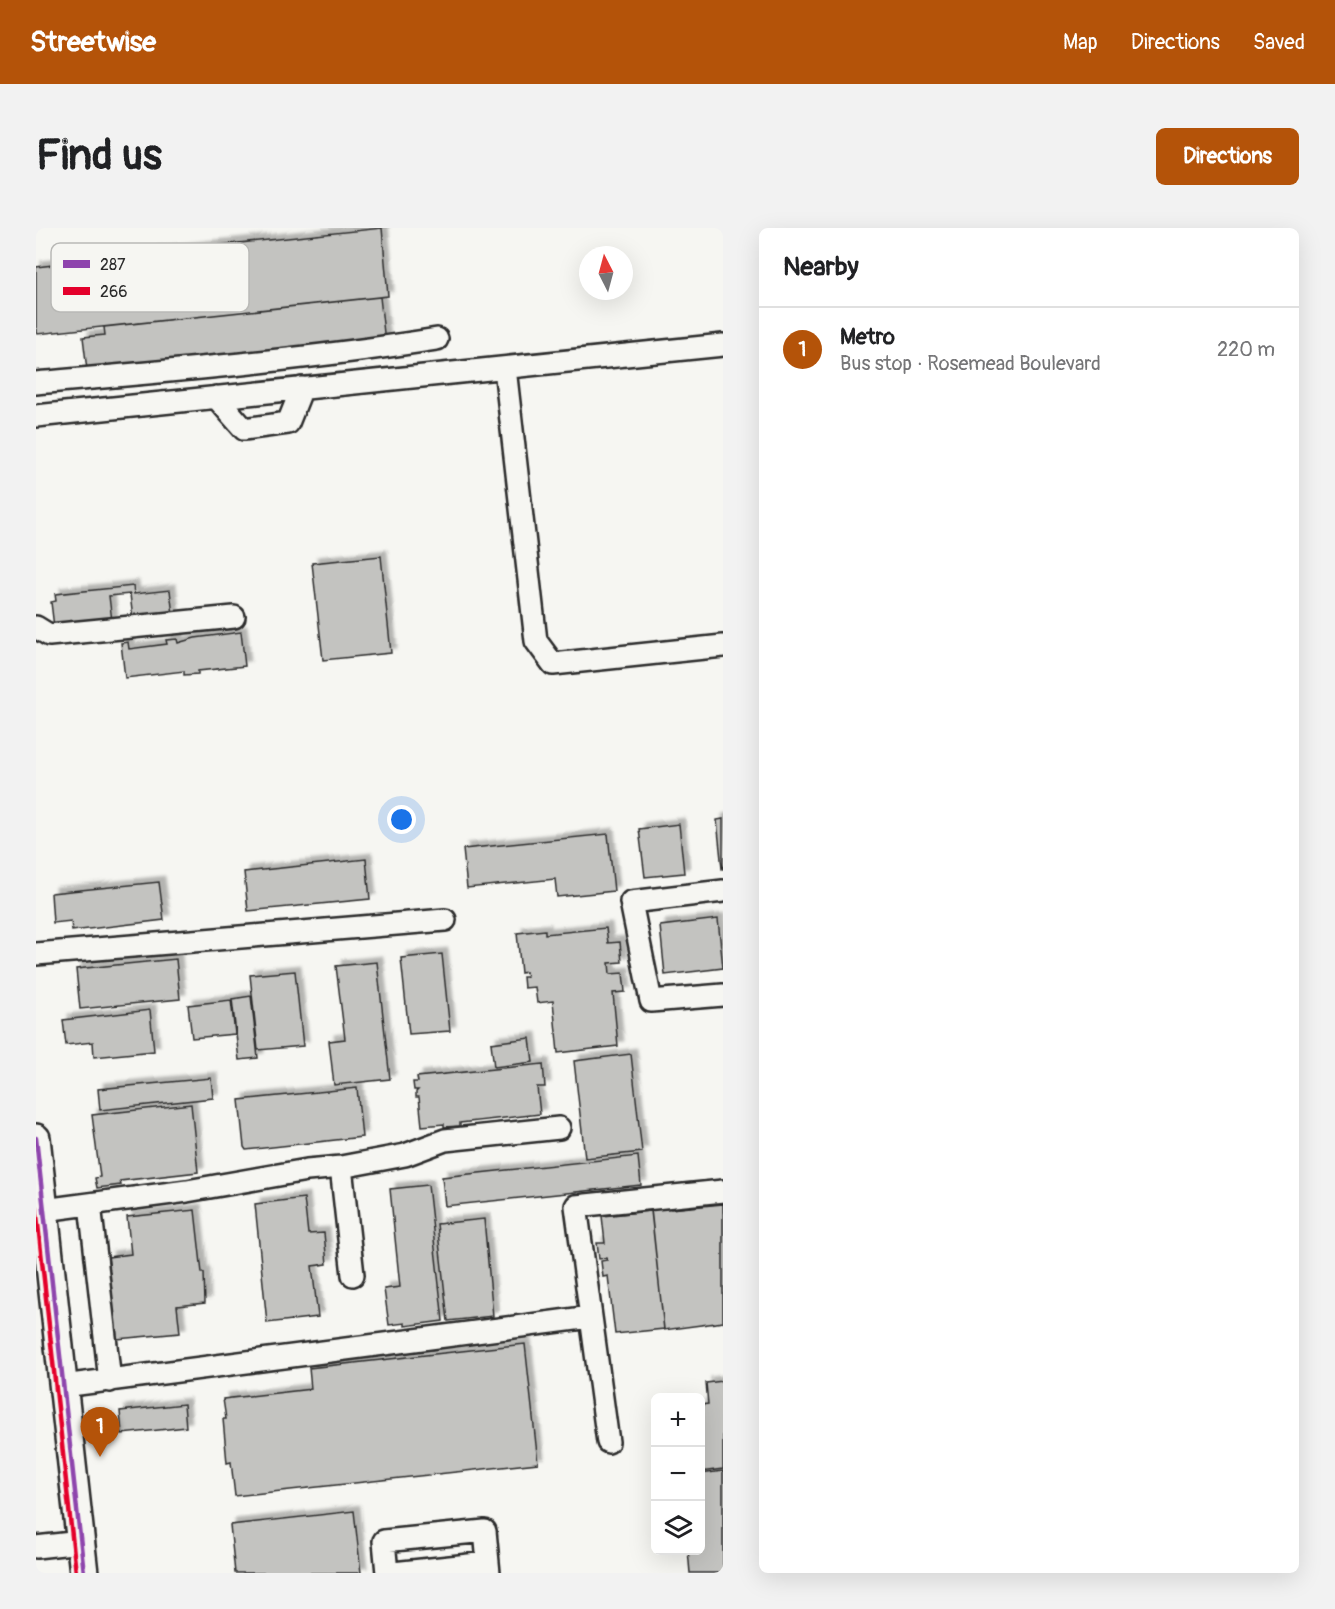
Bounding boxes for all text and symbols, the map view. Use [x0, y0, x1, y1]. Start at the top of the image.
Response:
text: Streetwise [30, 25, 156, 60]
text: Map [1063, 29, 1098, 56]
text: Directions [1131, 29, 1220, 56]
text: Saved [1253, 29, 1305, 56]
button: Directions [1156, 128, 1299, 185]
text: Find us [36, 130, 162, 182]
legend [51, 243, 249, 312]
north arrow [579, 246, 633, 300]
text: Nearby [783, 251, 859, 283]
text: 287 [100, 255, 126, 275]
text: 266 [100, 282, 128, 302]
text: Metro [840, 323, 895, 351]
text: 1 [799, 337, 806, 362]
text: 220 m [1217, 337, 1275, 362]
text: Bus stop · Rosemead Boulevard [840, 351, 1101, 376]
your location [387, 805, 416, 834]
map controls [651, 1393, 705, 1555]
button: + [651, 1393, 705, 1447]
pin: 1 [80, 1408, 120, 1457]
button: − [651, 1447, 705, 1501]
button: layers [651, 1501, 705, 1555]

